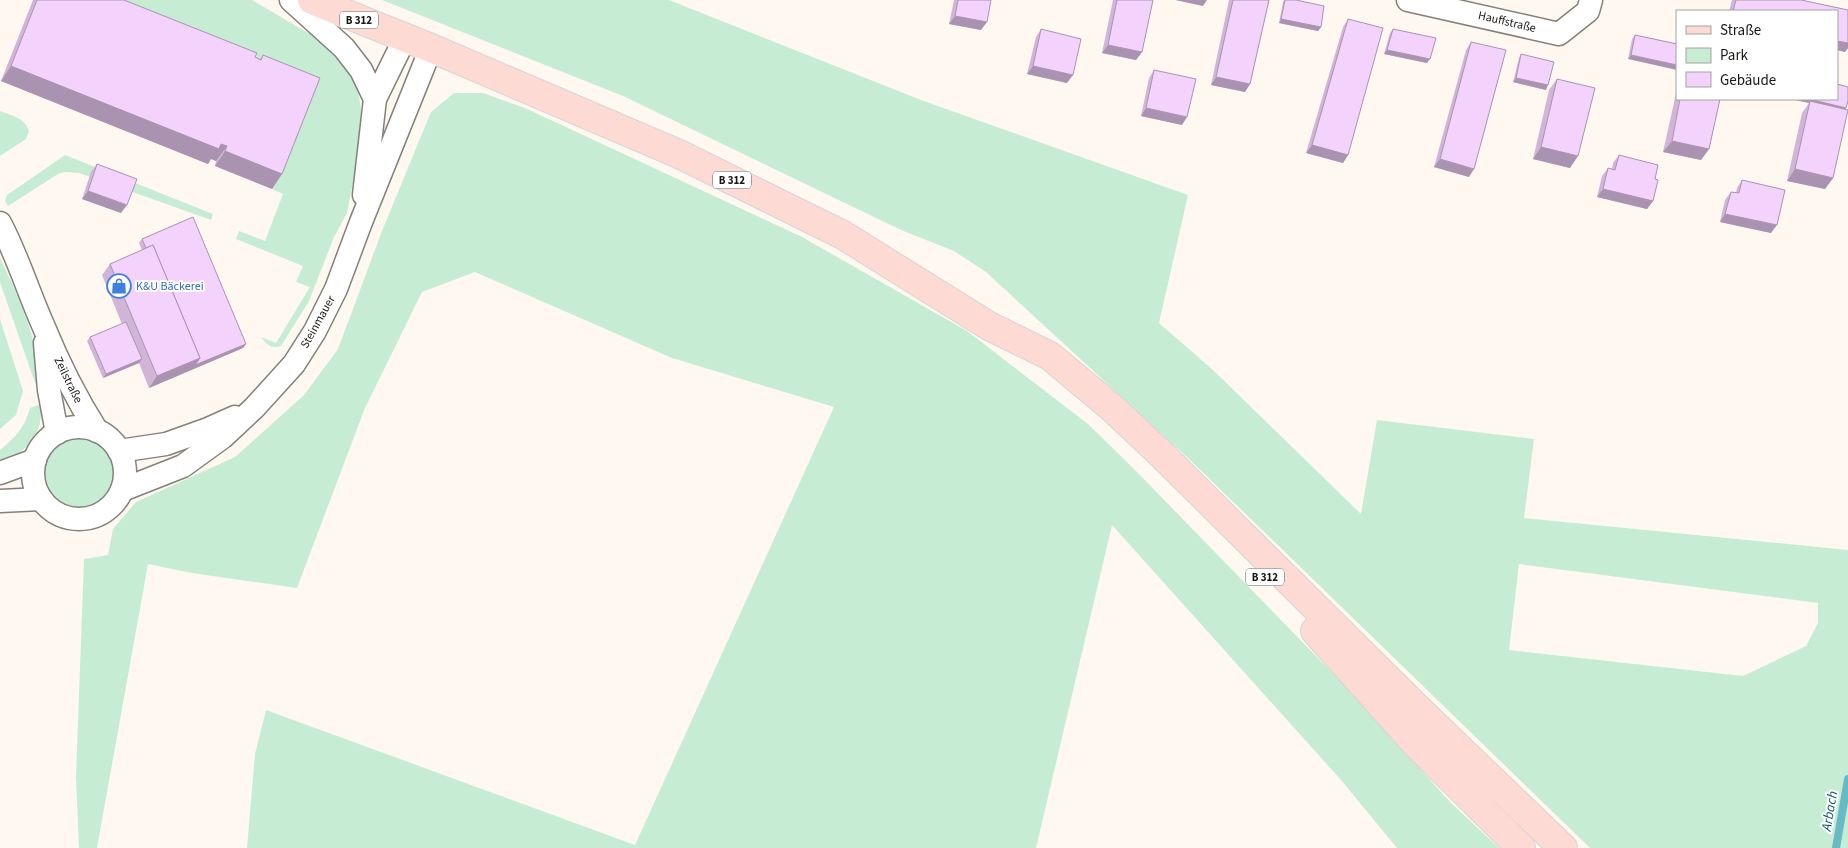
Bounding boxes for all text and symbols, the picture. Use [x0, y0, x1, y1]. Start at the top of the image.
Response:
street label: Hauffstraße [1476, 7, 1538, 37]
legend [1676, 10, 1838, 100]
road number: B 312 [340, 12, 378, 28]
text: Straße [1720, 20, 1761, 41]
text: Park [1720, 45, 1749, 66]
text: Gebäude [1720, 70, 1776, 91]
road number: B 312 [713, 172, 751, 188]
shop icon: K&U Bäckerei [106, 273, 132, 299]
place label: K&U Bäckerei [136, 278, 204, 295]
street label: Steinmauer [296, 292, 340, 352]
street label: Zeilstraße [49, 354, 87, 406]
road number: B 312 [1246, 568, 1284, 586]
water label: Arbach [1816, 789, 1843, 834]

